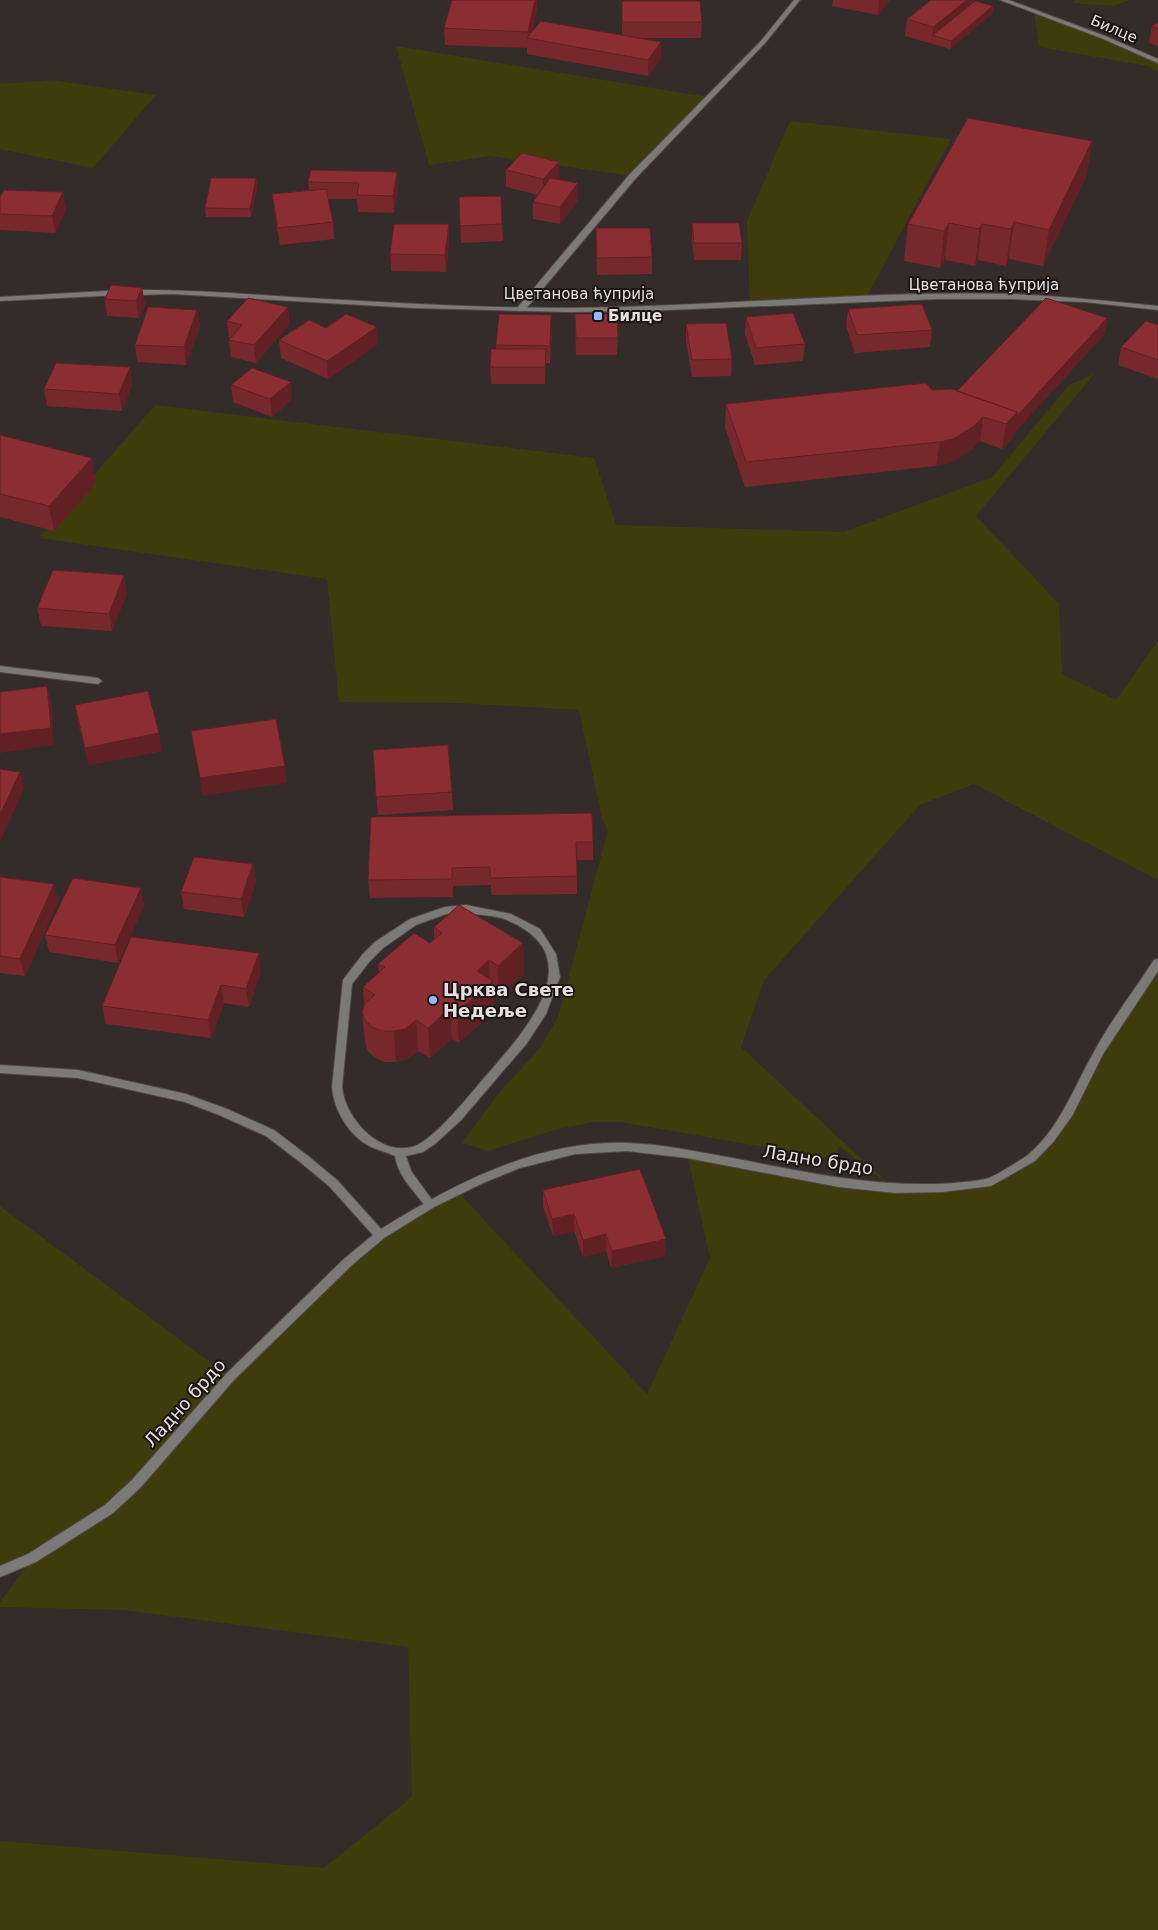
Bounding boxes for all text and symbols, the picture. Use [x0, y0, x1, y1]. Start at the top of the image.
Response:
street label: Билце [1088, 11, 1140, 47]
street label: Цветанова ћуприја [909, 276, 1059, 294]
street label: Цветанова ћуприја [504, 285, 654, 303]
place label: Билце [608, 307, 662, 325]
marker: Билце [592, 310, 604, 322]
place label: Црква Свете Недеље [443, 979, 574, 1021]
marker: Црква Свете Недеље [427, 994, 439, 1006]
street label: Ладно брдо [761, 1140, 875, 1179]
street label: Ладно брдо [140, 1354, 230, 1451]

